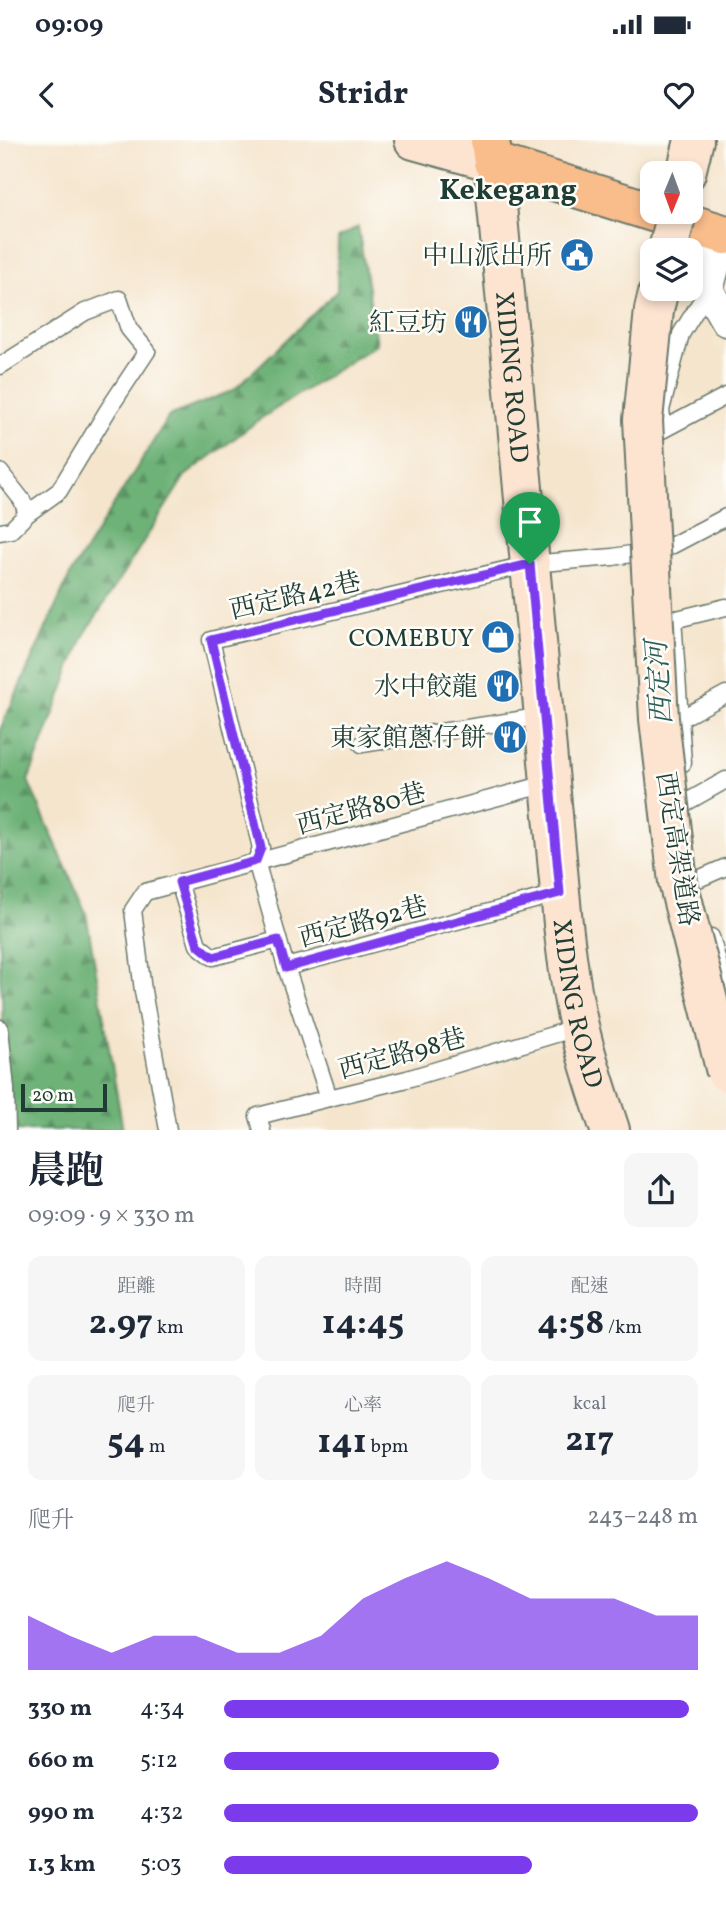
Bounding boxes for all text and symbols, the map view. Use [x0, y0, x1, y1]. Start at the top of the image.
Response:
text: 09:09 [35, 7, 103, 43]
text: Stridr [318, 73, 408, 117]
icon: back [28, 76, 66, 114]
icon: heart [660, 76, 698, 114]
north arrow [640, 161, 704, 224]
map controls [640, 161, 703, 301]
district label: Kekegang [439, 170, 577, 212]
public building icon: 中山派出所 [558, 236, 596, 274]
button: layers [640, 238, 703, 301]
place label: 中山派出所 [422, 239, 552, 275]
street label: XIDING ROAD [485, 290, 537, 465]
restaurant icon: 紅豆坊 [452, 303, 490, 341]
place label: 紅豆坊 [369, 306, 447, 342]
pin [500, 492, 560, 564]
icon: arrive [511, 503, 549, 541]
street label: 西定路42巷 [226, 564, 365, 630]
shop icon: COMEBUY [479, 618, 517, 656]
place label: COMEBUY [349, 621, 474, 657]
water label: 西定河 [638, 635, 683, 726]
restaurant icon: 水中餃龍 [484, 667, 522, 705]
place label: 水中餃龍 [374, 670, 478, 706]
restaurant icon: 東家館蔥仔餅 [491, 718, 529, 756]
place label: 東家館蔥仔餅 [330, 721, 486, 757]
street label: 西定高架道路 [646, 769, 706, 929]
street label: 西定路80巷 [293, 775, 430, 845]
street label: 西定路92巷 [295, 889, 432, 957]
street label: XIDING ROAD [543, 917, 611, 1093]
street label: 西定路98巷 [335, 1021, 470, 1089]
scale bar [21, 1081, 107, 1113]
text: 20 m [32, 1083, 74, 1109]
text: 晨跑 [28, 1147, 104, 1200]
button: share [624, 1153, 698, 1227]
text: 09:09 · 9 × 330 m [28, 1200, 195, 1232]
text: 距離 [117, 1274, 155, 1300]
text: 時間 [344, 1274, 382, 1300]
text: 配速 [571, 1274, 609, 1300]
text: 2.97 [89, 1300, 153, 1348]
text: 14:45 [322, 1300, 404, 1348]
text: 4:58 [537, 1300, 604, 1348]
text: km [153, 1315, 184, 1341]
text: /km [604, 1315, 642, 1341]
text: kcal [573, 1391, 607, 1417]
text: 爬升 [117, 1393, 155, 1419]
text: 心率 [344, 1393, 382, 1419]
text: 217 [565, 1417, 614, 1465]
text: 54 [107, 1419, 145, 1467]
text: 141 [317, 1419, 367, 1467]
text: m [145, 1434, 166, 1460]
text: bpm [367, 1434, 409, 1460]
text: 243–248 m [587, 1501, 698, 1533]
text: 爬升 [28, 1505, 74, 1537]
text: 330 m [28, 1693, 92, 1725]
text: 4:34 [140, 1693, 185, 1725]
text: 660 m [28, 1745, 94, 1777]
text: 5:12 [140, 1745, 178, 1777]
text: 990 m [28, 1797, 95, 1829]
text: 4:32 [140, 1797, 183, 1829]
text: 1.3 km [28, 1849, 96, 1881]
text: 5:03 [140, 1849, 182, 1881]

